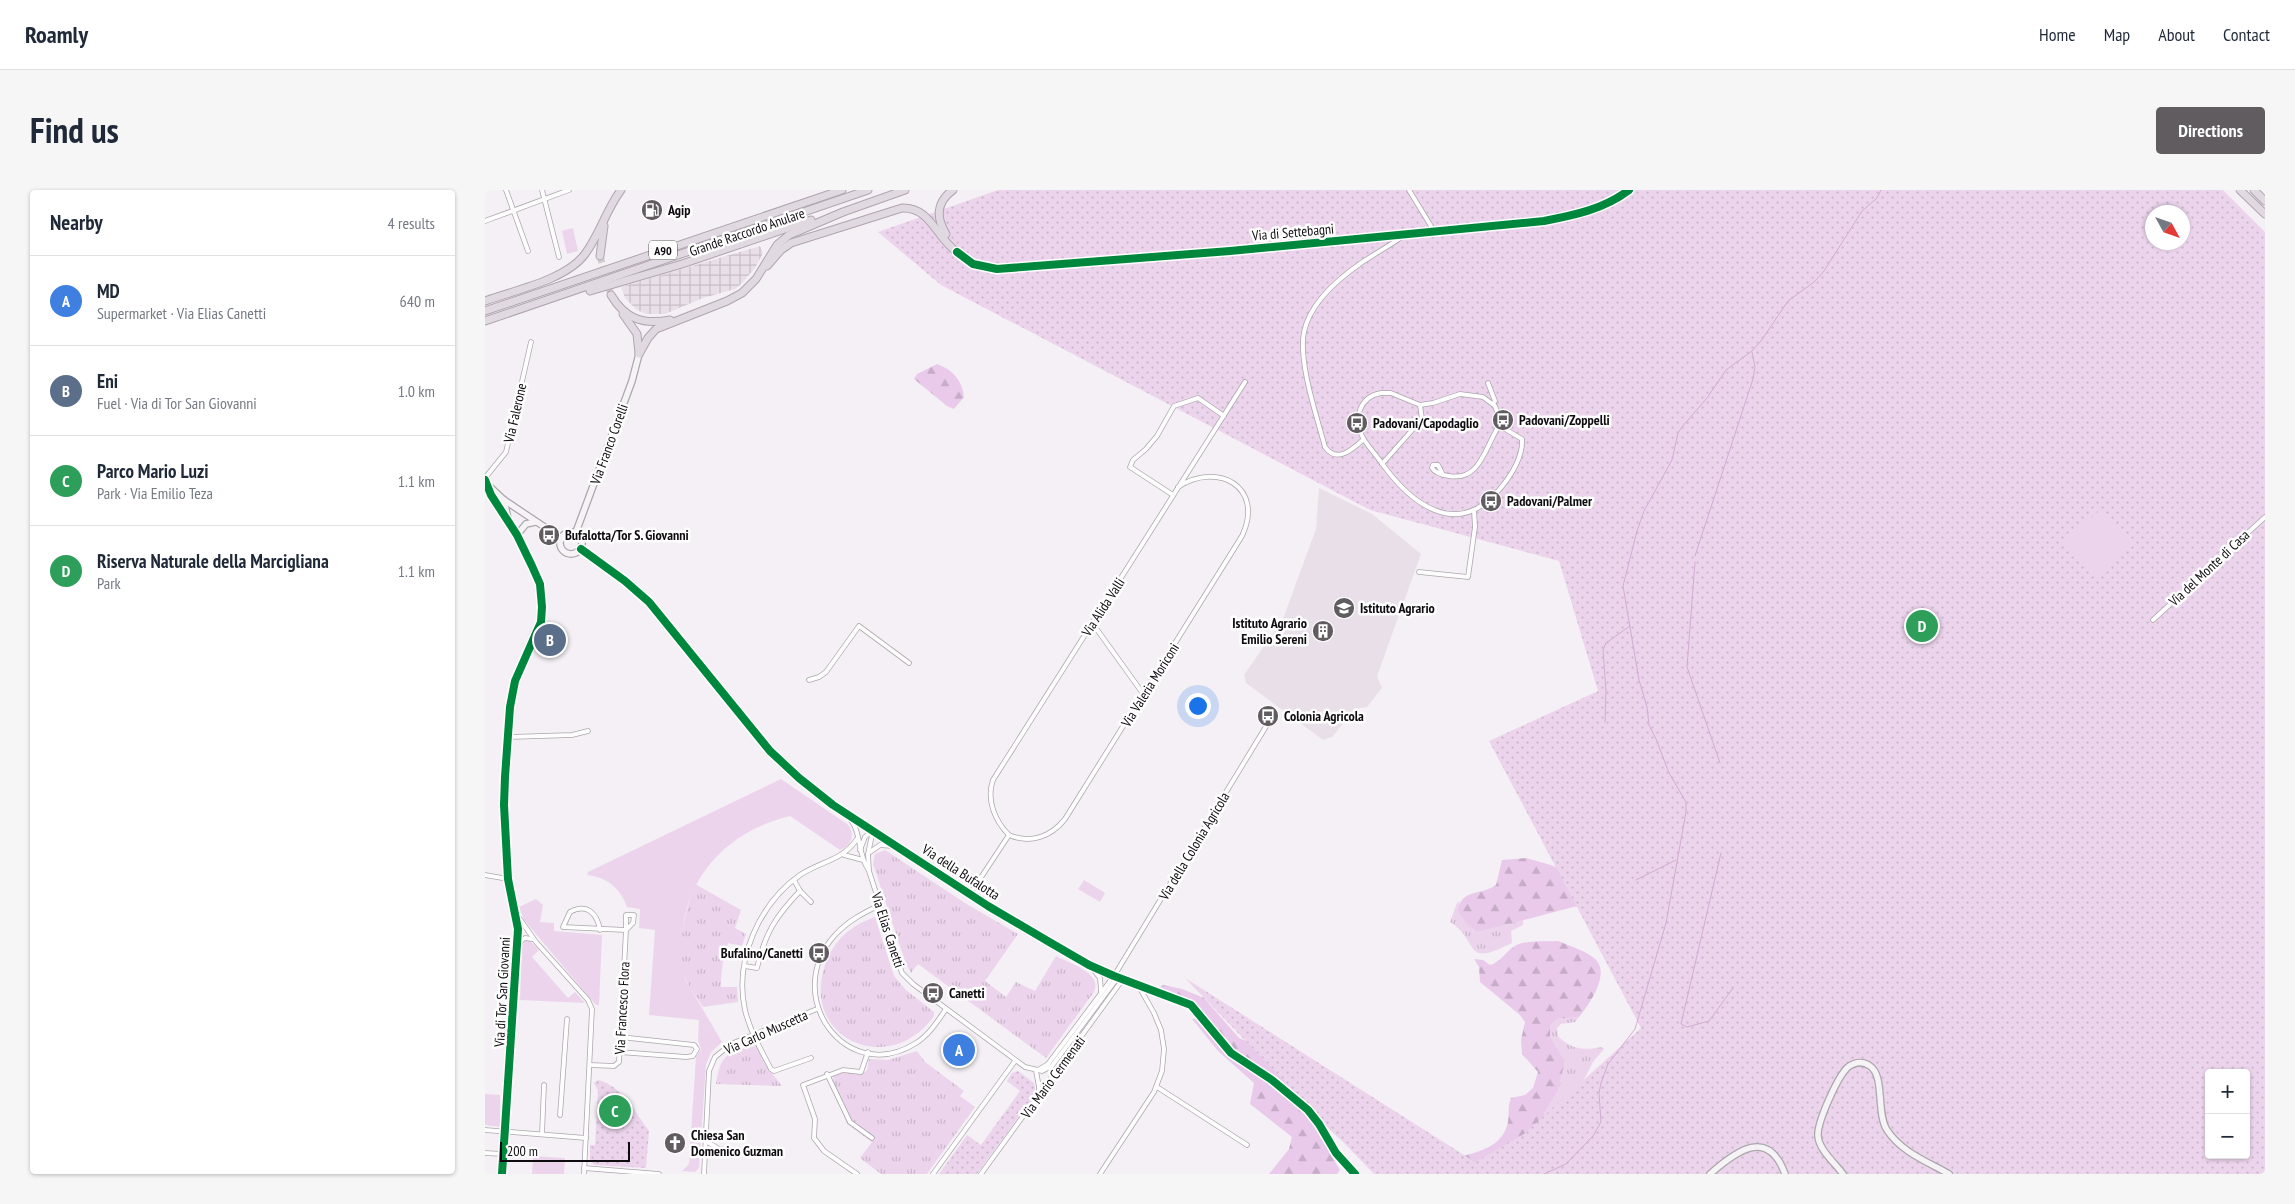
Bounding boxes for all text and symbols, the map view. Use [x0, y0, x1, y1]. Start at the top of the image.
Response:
text: Roamly [25, 19, 88, 50]
text: Home [2039, 23, 2076, 46]
text: Map [2104, 23, 2130, 46]
text: About [2158, 23, 2195, 46]
text: Contact [2223, 23, 2270, 46]
text: Find us [30, 107, 119, 153]
button: Directions [2156, 107, 2265, 154]
fuel station icon: Agip [640, 198, 664, 222]
place label: Agip [667, 201, 690, 219]
street label: Grande Raccordo Anulare [687, 204, 807, 260]
north arrow [2145, 205, 2190, 250]
text: Nearby [50, 209, 103, 236]
text: 4 results [388, 213, 435, 233]
street label: Via di Settebagni [1250, 219, 1335, 245]
road number: A90 [649, 240, 677, 260]
text: MD [97, 279, 120, 303]
text: A [62, 291, 70, 311]
text: 640 m [400, 291, 435, 311]
text: Supermarket · Via Elias Canetti [97, 303, 266, 323]
text: Eni [97, 369, 118, 393]
text: B [62, 381, 70, 401]
text: 1.0 km [398, 381, 435, 401]
street label: Via Falerone [499, 381, 531, 445]
text: Fuel · Via di Tor San Giovanni [97, 393, 257, 413]
street label: Via Franco Corelli [586, 401, 632, 488]
bus stop icon: Padovani/Zoppelli [1491, 408, 1515, 432]
bus stop icon: Padovani/Capodaglio [1345, 411, 1369, 435]
place label: Padovani/Zoppelli [1519, 411, 1610, 429]
place label: Padovani/Capodaglio [1373, 414, 1479, 432]
text: Parco Mario Luzi [97, 459, 209, 483]
text: C [62, 471, 70, 491]
text: 1.1 km [398, 471, 435, 491]
text: Park · Via Emilio Teza [97, 483, 213, 503]
bus stop icon: Padovani/Palmer [1479, 489, 1503, 513]
place label: Padovani/Palmer [1507, 492, 1593, 510]
bus stop icon: Bufalotta/Tor S. Giovanni [537, 523, 561, 547]
place label: Bufalotta/Tor S. Giovanni [565, 526, 689, 544]
street label: Via del Monte di Casa [2164, 526, 2253, 611]
text: Riserva Naturale della Marcigliana [97, 549, 329, 573]
text: D [62, 561, 70, 581]
text: 1.1 km [398, 561, 435, 581]
text: Park [97, 573, 121, 593]
street label: Via Alida Valli [1077, 574, 1129, 640]
school or university icon: Istituto Agrario [1332, 596, 1356, 620]
place label: Istituto Agrario [1360, 599, 1435, 617]
pin: D [1906, 607, 1938, 645]
place label: Istituto Agrario Emilio Sereni [1232, 614, 1307, 648]
building icon: Istituto Agrario Emilio Sereni [1311, 619, 1335, 643]
pin: B [534, 621, 566, 659]
street label: Via Valeria Moriconi [1117, 640, 1183, 731]
your location [1185, 693, 1211, 719]
bus stop icon: Colonia Agricola [1256, 704, 1280, 728]
place label: Colonia Agricola [1284, 707, 1364, 725]
street label: Via della Colonia Agricola [1154, 789, 1233, 904]
street label: Via della Bufalotta [918, 840, 1003, 904]
street label: Via Elias Canetti [867, 889, 909, 970]
street label: Via di Tor San Giovanni [490, 936, 514, 1049]
bus stop icon: Bufalino/Canetti [807, 941, 831, 965]
place label: Bufalino/Canetti [721, 944, 803, 962]
street label: Via Francesco Flora [611, 961, 633, 1056]
bus stop icon: Canetti [921, 981, 945, 1005]
place label: Canetti [949, 984, 985, 1002]
street label: Via Carlo Muscetta [721, 1006, 811, 1059]
pin: A [943, 1031, 975, 1069]
street label: Via Mario Cermenati [1016, 1032, 1089, 1123]
map controls [2205, 1069, 2250, 1159]
button: + [2205, 1069, 2250, 1114]
pin: C [599, 1092, 631, 1130]
button: − [2205, 1114, 2250, 1159]
place label: Chiesa San Domenico Guzman [691, 1126, 783, 1160]
church icon: Chiesa San Domenico Guzman [663, 1131, 687, 1155]
scale bar [500, 1139, 630, 1162]
text: 200 m [507, 1142, 538, 1160]

